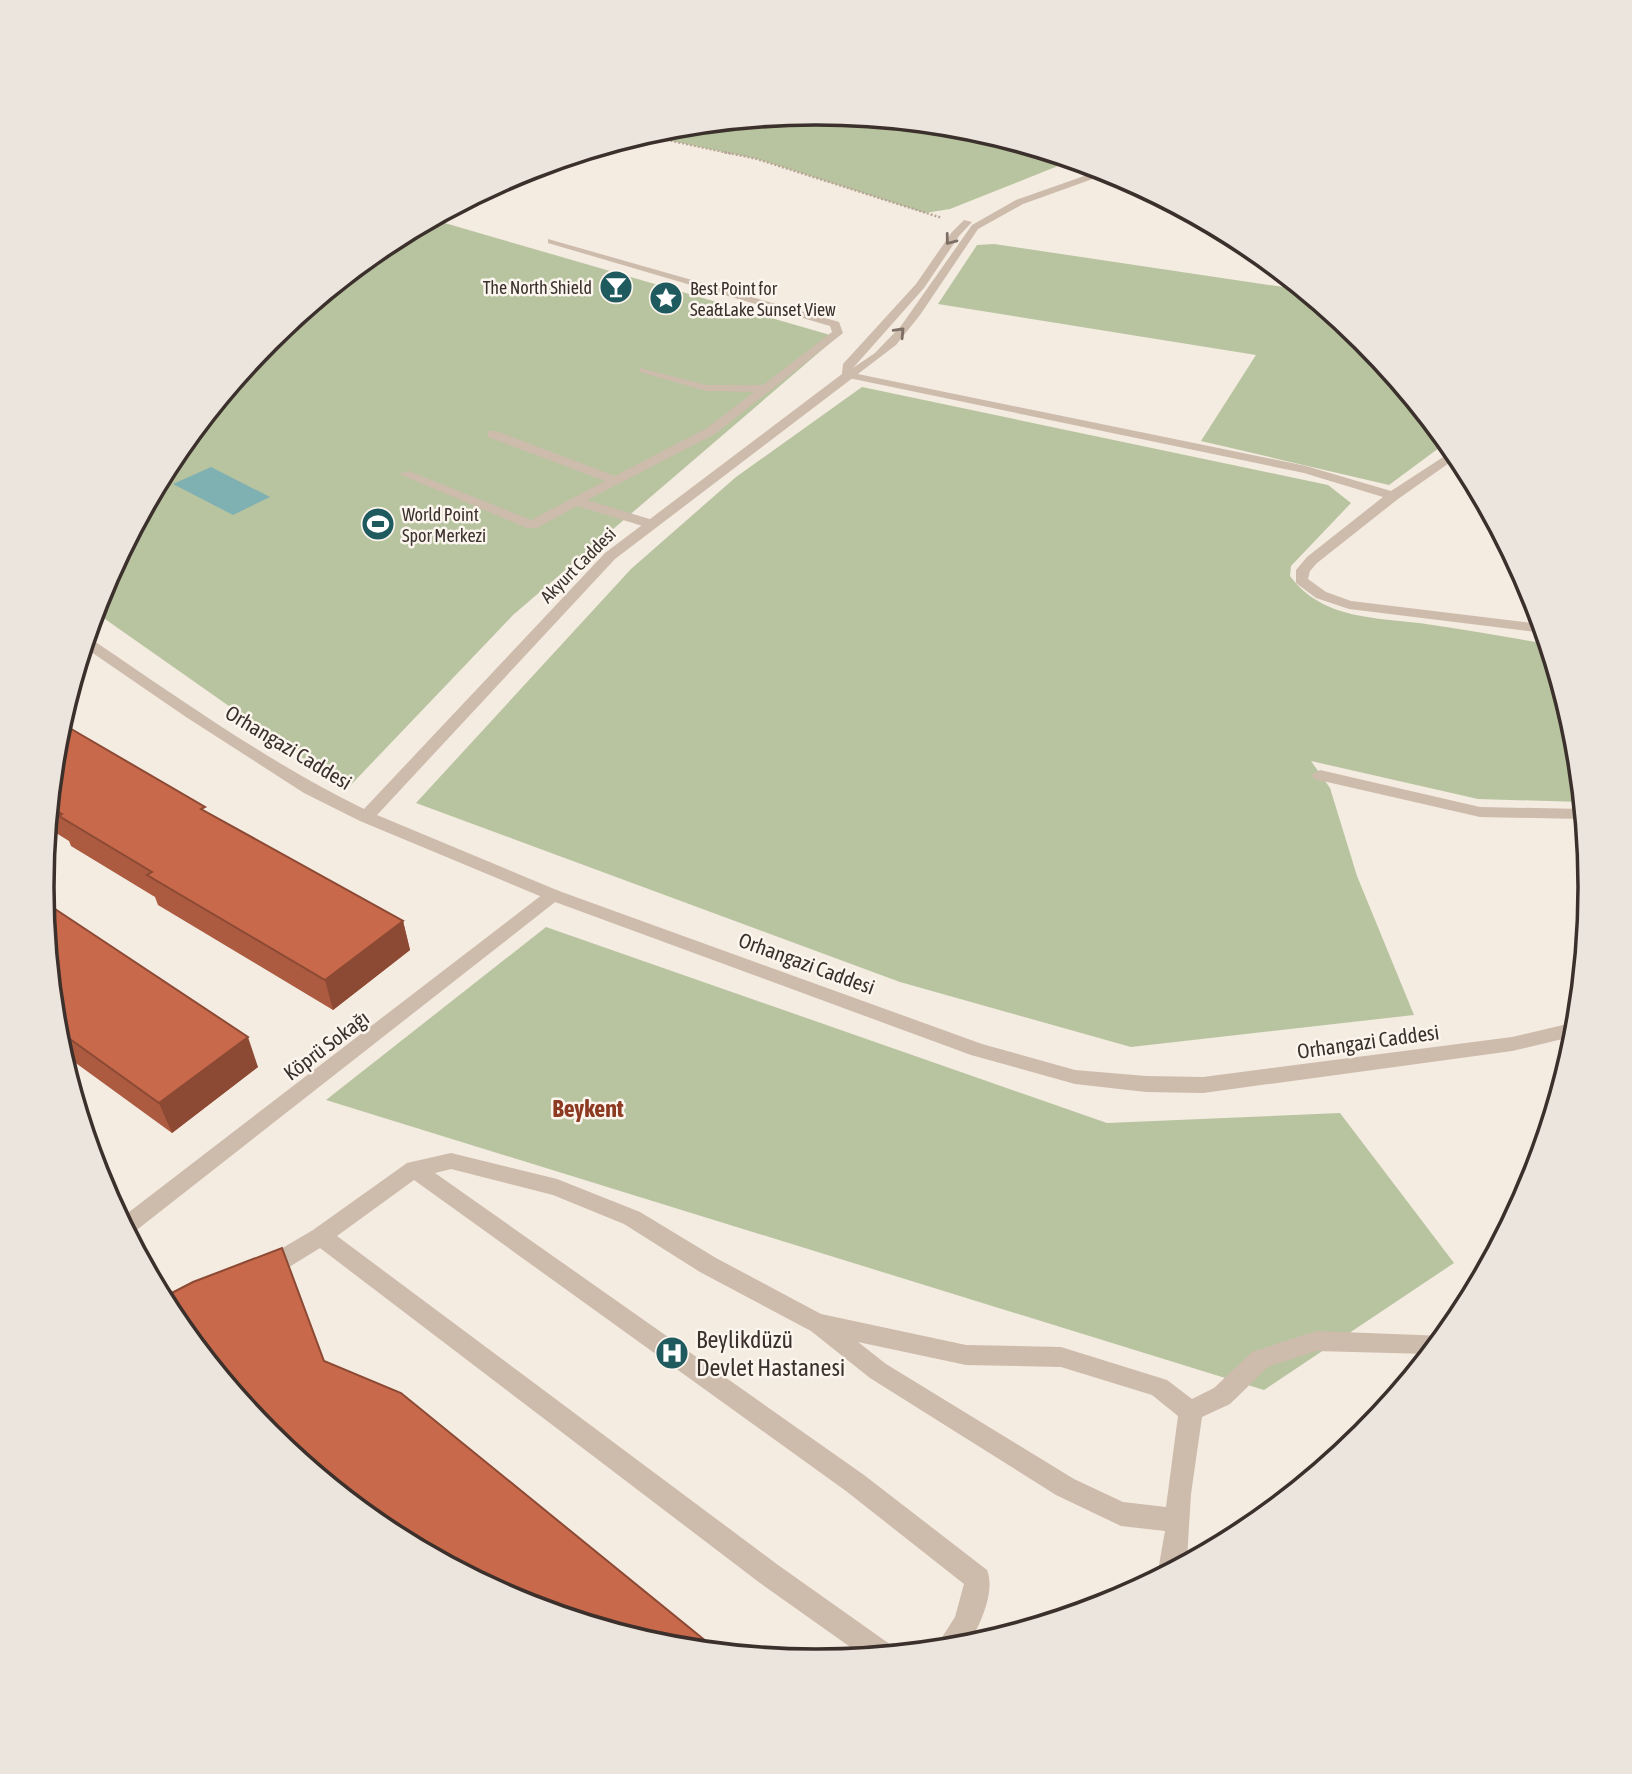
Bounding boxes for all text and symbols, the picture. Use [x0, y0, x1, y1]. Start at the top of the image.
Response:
one-way arrow [946, 233, 959, 245]
bar icon: The North Shield [597, 268, 635, 306]
place label: The North Shield [483, 277, 592, 298]
place label: Best Point for Sea&Lake Sunset View [690, 278, 836, 320]
place icon: Best Point for Sea&Lake Sunset View [647, 279, 685, 317]
one-way arrow [891, 327, 904, 340]
place label: World Point Spor Merkezi [402, 504, 486, 546]
sports icon: World Point Spor Merkezi [359, 505, 397, 543]
street label: Akyurt Caddesi [536, 523, 620, 607]
street label: Orhangazi Caddesi [221, 700, 357, 794]
street label: Orhangazi Caddesi [736, 927, 878, 999]
street label: Köprü Sokağı [279, 1005, 373, 1085]
street label: Orhangazi Caddesi [1295, 1019, 1441, 1063]
district label: Beykent [552, 1095, 624, 1122]
place label: Beylikdüzü Devlet Hastanesi [696, 1326, 845, 1381]
hospital icon: Beylikdüzü Devlet Hastanesi [653, 1334, 691, 1372]

